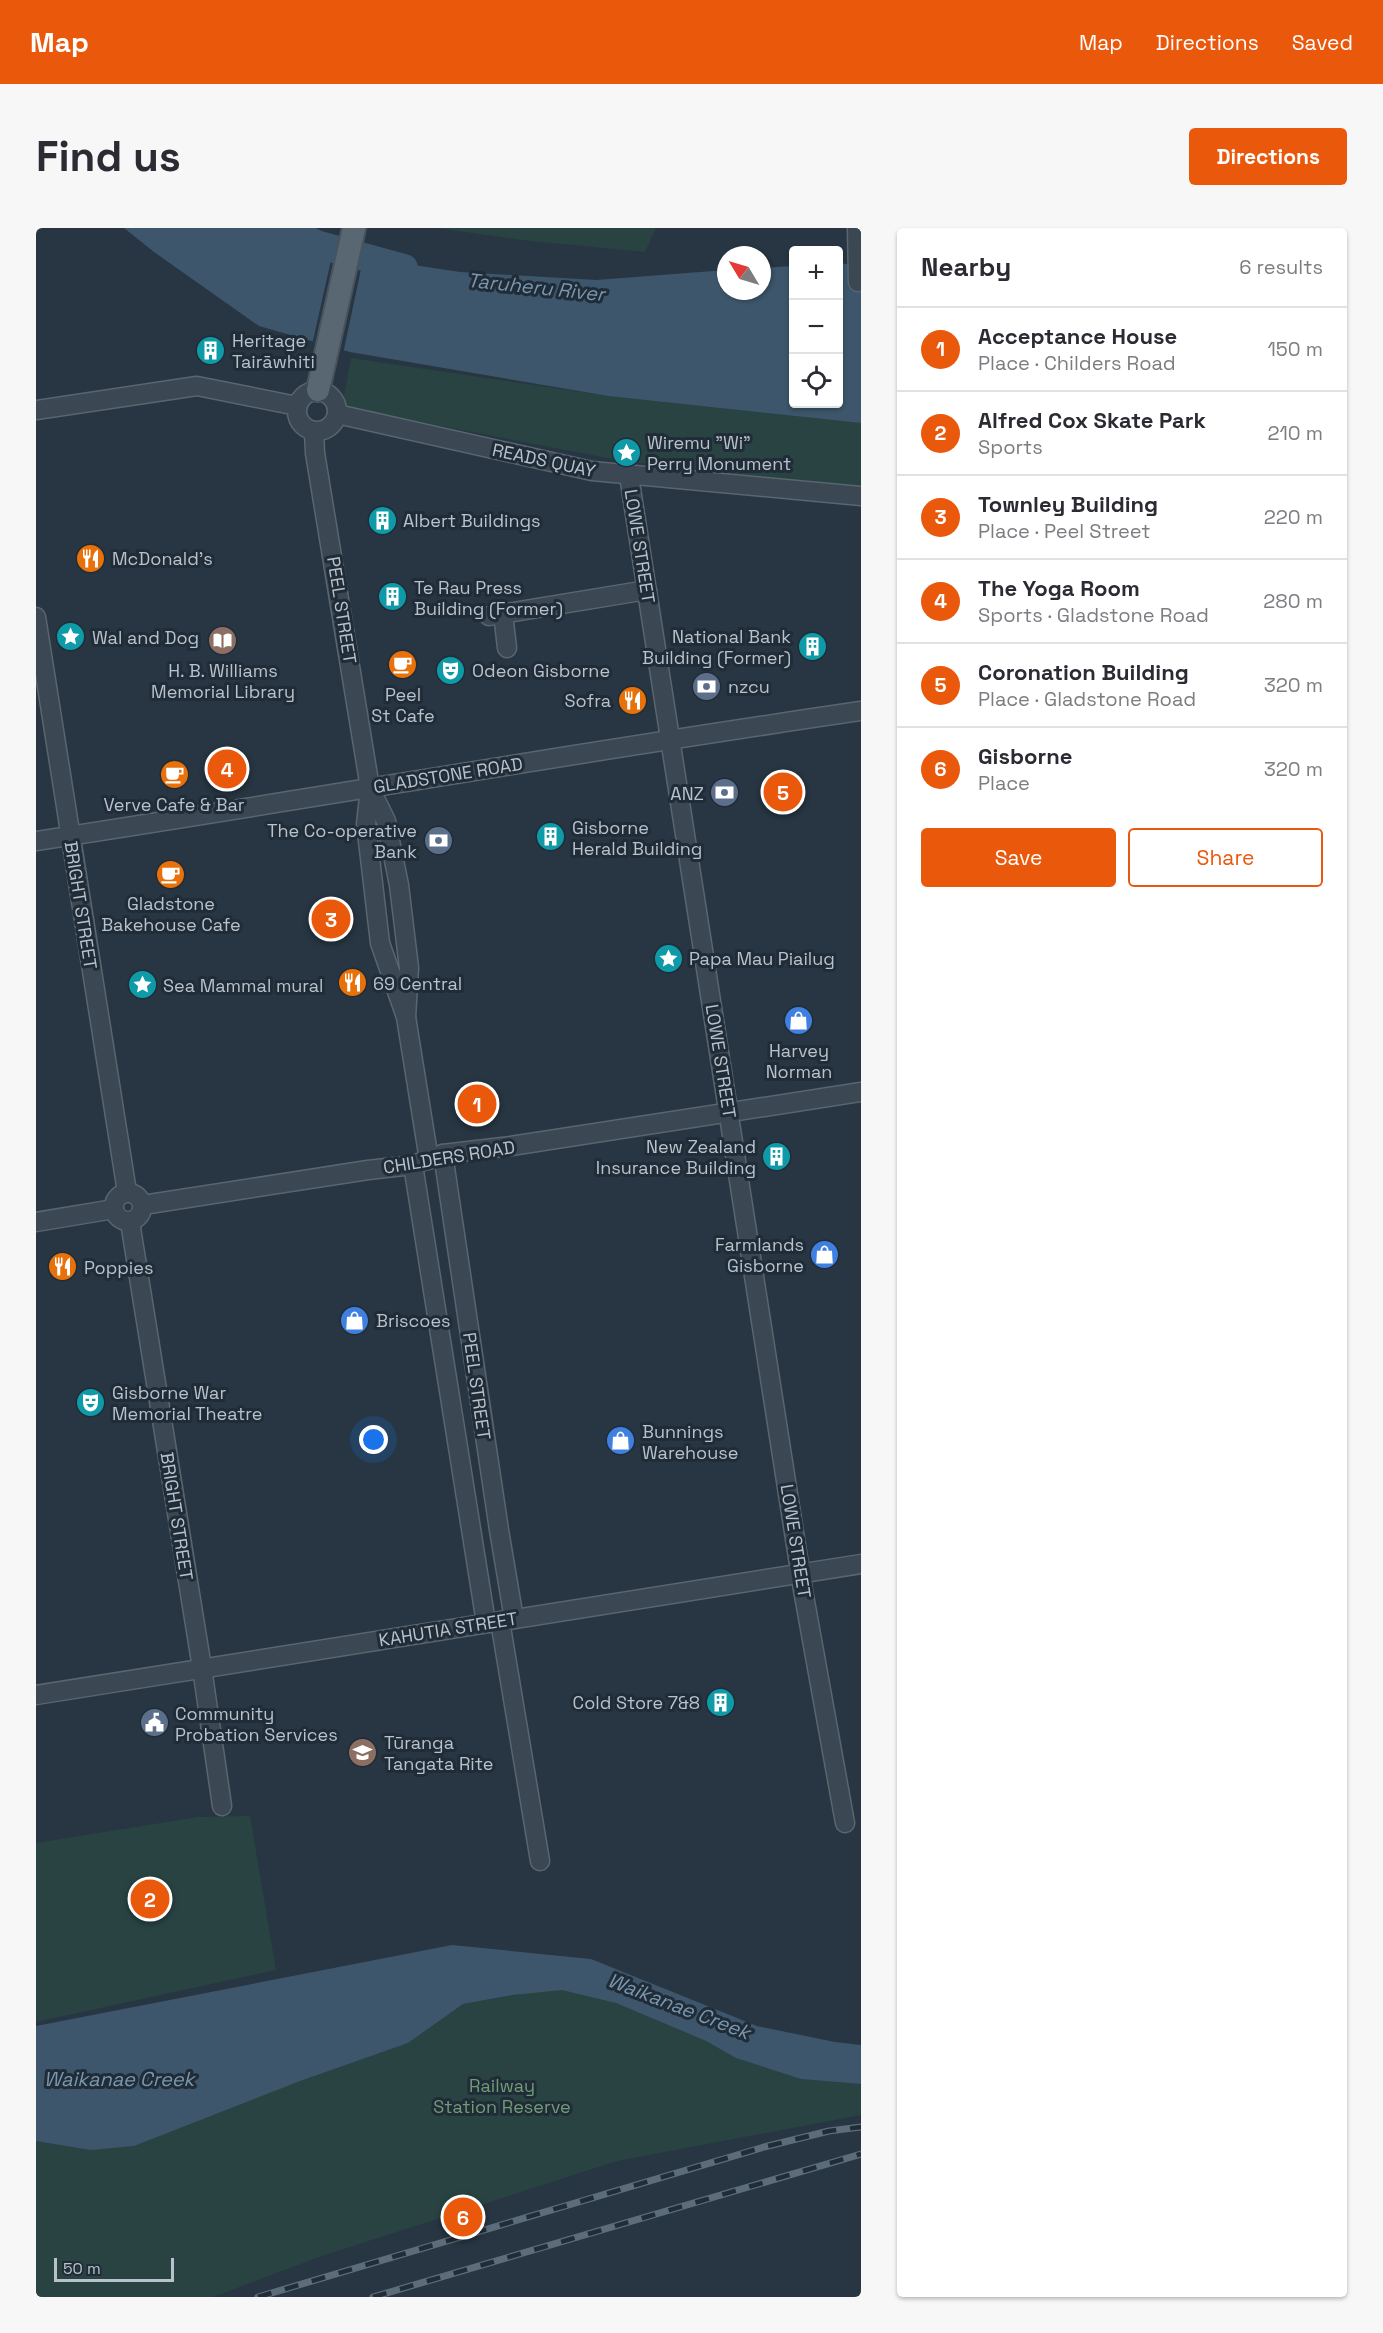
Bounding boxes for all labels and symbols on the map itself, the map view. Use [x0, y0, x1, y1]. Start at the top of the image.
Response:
north arrow [717, 246, 771, 300]
water label: Taruheru River [466, 267, 608, 307]
place label: Heritage Tairāwhiti [232, 329, 315, 373]
building icon: Heritage Tairāwhiti [195, 334, 227, 366]
place label: Wiremu "Wi" Perry Monument [647, 431, 791, 475]
place icon: Wiremu "Wi" Perry Monument [610, 436, 642, 468]
street label: READS QUAY [490, 438, 598, 482]
street label: LOWE STREET [620, 487, 660, 605]
building icon: Albert Buildings [366, 504, 398, 536]
place label: Albert Buildings [403, 509, 541, 532]
restaurant icon: McDonald's [75, 542, 107, 574]
place label: McDonald's [112, 547, 213, 570]
street label: PEEL STREET [322, 555, 362, 666]
place label: Te Rau Press Building (Former) [414, 576, 563, 620]
building icon: Te Rau Press Building (Former) [377, 581, 409, 613]
place icon: Wal and Dog [55, 621, 87, 653]
library icon: H. B. Williams Memorial Library [207, 625, 239, 657]
place label: National Bank Building (Former) [642, 625, 791, 669]
place label: Wal and Dog [92, 626, 199, 649]
building icon: National Bank Building (Former) [796, 630, 828, 662]
cafe icon: Peel St Cafe [387, 649, 419, 681]
theatre icon: Odeon Gisborne [435, 654, 467, 686]
place label: H. B. Williams Memorial Library [151, 659, 295, 703]
place label: Odeon Gisborne [472, 659, 610, 682]
bank icon: nzcu [691, 670, 723, 702]
place label: nzcu [728, 675, 770, 698]
place label: Peel St Cafe [371, 683, 435, 727]
restaurant icon: Sofra [616, 684, 648, 716]
place label: Sofra [564, 689, 611, 712]
pin: 4 [208, 746, 246, 792]
street label: GLADSTONE ROAD [372, 752, 524, 798]
cafe icon: Verve Cafe & Bar [158, 759, 190, 791]
pin: 5 [764, 770, 802, 814]
bank icon: ANZ [709, 777, 741, 809]
place label: ANZ [670, 782, 704, 805]
place label: Verve Cafe & Bar [103, 793, 245, 816]
place label: Gisborne Herald Building [572, 816, 702, 860]
place label: The Co-operative Bank [267, 819, 417, 863]
building icon: Gisborne Herald Building [535, 821, 567, 853]
bank icon: The Co-operative Bank [422, 824, 454, 856]
street label: BRIGHT STREET [60, 839, 103, 971]
cafe icon: Gladstone Bakehouse Cafe [155, 858, 187, 890]
place label: Gladstone Bakehouse Cafe [101, 892, 241, 936]
pin: 3 [312, 896, 350, 942]
place icon: Papa Mau Piailug [652, 942, 684, 974]
place label: Papa Mau Piailug [689, 947, 835, 970]
restaurant icon: 69 Central [336, 967, 368, 999]
place icon: Sea Mammal mural [126, 969, 158, 1001]
place label: 69 Central [373, 972, 462, 995]
place label: Sea Mammal mural [163, 974, 324, 997]
street label: LOWE STREET [701, 1002, 741, 1120]
shop icon: Harvey Norman [783, 1005, 815, 1037]
place label: Harvey Norman [766, 1039, 832, 1083]
pin: 1 [458, 1082, 496, 1126]
street label: CHILDERS ROAD [381, 1135, 517, 1179]
place label: New Zealand Insurance Building [596, 1135, 756, 1179]
building icon: New Zealand Insurance Building [761, 1140, 793, 1172]
place label: Farmlands Gisborne [715, 1233, 804, 1277]
shop icon: Farmlands Gisborne [809, 1238, 841, 1270]
restaurant icon: Poppies [47, 1251, 79, 1283]
place label: Poppies [84, 1256, 153, 1279]
shop icon: Briscoes [339, 1304, 371, 1336]
place label: Briscoes [376, 1309, 451, 1332]
street label: PEEL STREET [458, 1331, 496, 1442]
place label: Gisborne War Memorial Theatre [112, 1381, 262, 1425]
theatre icon: Gisborne War Memorial Theatre [75, 1386, 107, 1418]
place label: Bunnings Warehouse [642, 1420, 738, 1464]
your location [359, 1425, 388, 1454]
shop icon: Bunnings Warehouse [605, 1425, 637, 1457]
street label: BRIGHT STREET [156, 1450, 199, 1582]
street label: LOWE STREET [776, 1482, 816, 1600]
street label: KAHUTIA STREET [377, 1607, 519, 1651]
building icon: Cold Store 7&8 [705, 1686, 737, 1718]
place label: Cold Store 7&8 [573, 1691, 700, 1714]
place label: Community Probation Services [175, 1702, 338, 1746]
public building icon: Community Probation Services [138, 1707, 170, 1739]
place label: Tūranga Tangata Rite [384, 1731, 493, 1775]
school or university icon: Tūranga Tangata Rite [347, 1736, 379, 1768]
pin: 2 [130, 1876, 170, 1922]
water label: Waikanae Creek [604, 1967, 756, 2046]
water label: Waikanae Creek [44, 2066, 197, 2092]
park label: Railway Station Reserve [433, 2074, 571, 2118]
pin: 6 [444, 2194, 482, 2240]
scale bar [54, 2255, 174, 2282]

